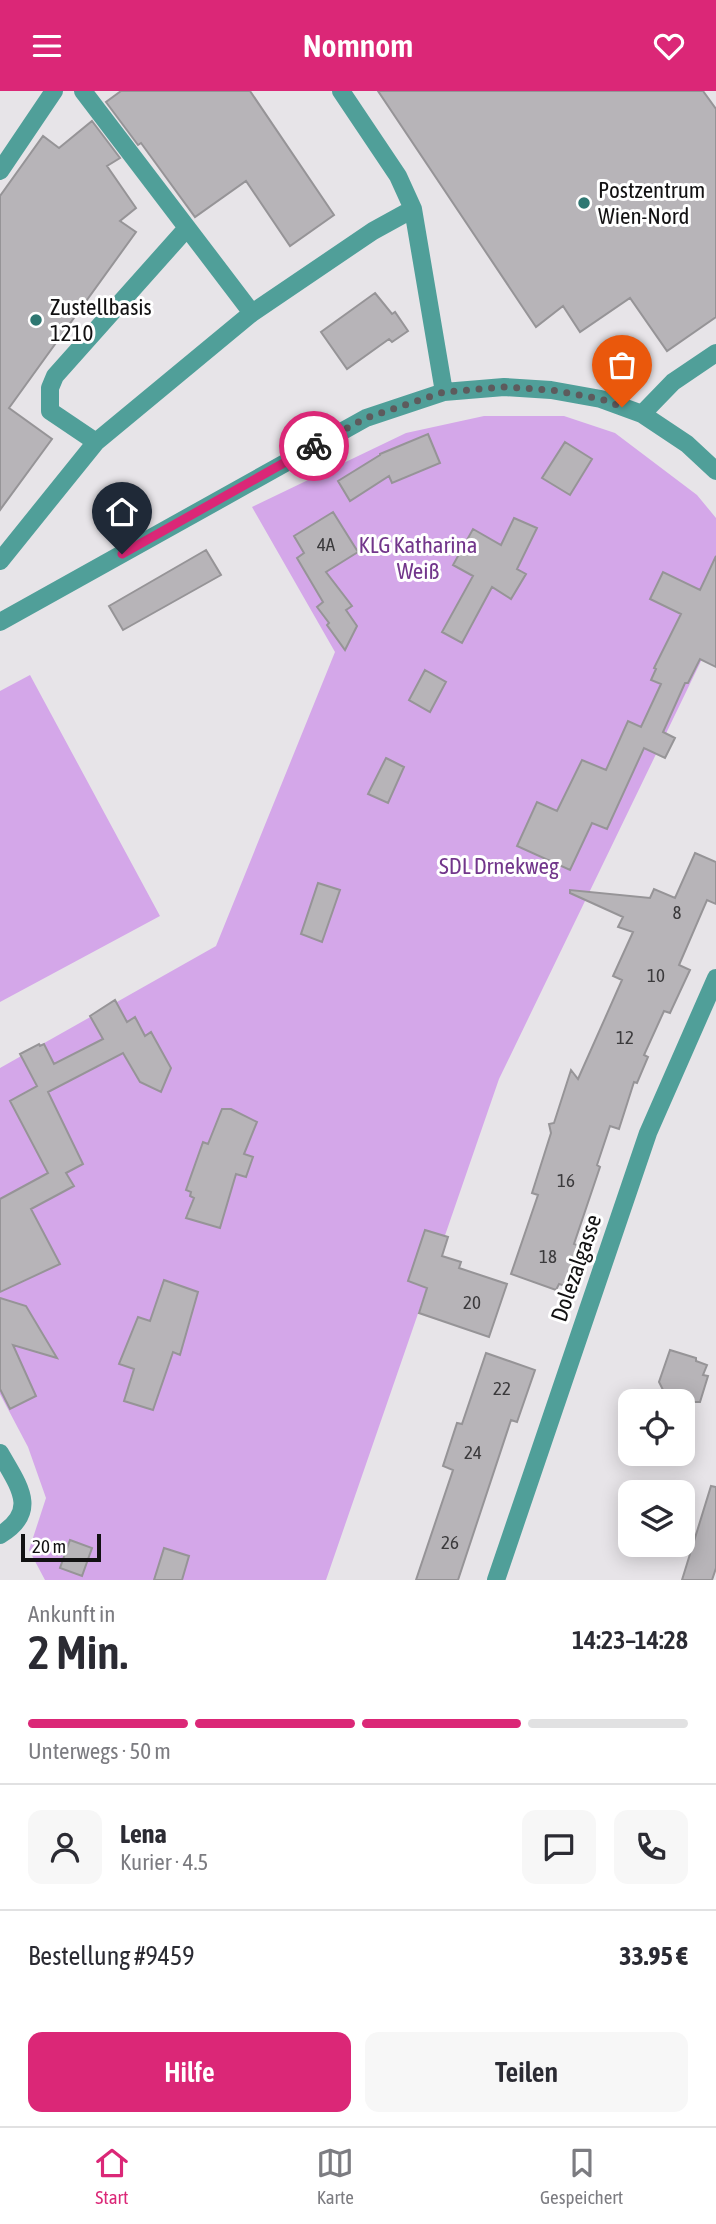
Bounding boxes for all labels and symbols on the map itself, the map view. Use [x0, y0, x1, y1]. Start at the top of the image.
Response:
place label: Postzentrum Wien-Nord [598, 177, 705, 229]
marker: Postzentrum Wien-Nord [576, 195, 592, 211]
place label: Zustellbasis 1210 [50, 294, 152, 346]
marker: Zustellbasis 1210 [28, 312, 44, 328]
pin [592, 335, 652, 407]
courier [279, 411, 349, 481]
pin [92, 482, 152, 554]
park label: KLG Katharina Weiß [359, 532, 477, 584]
house number: 4A [317, 533, 336, 555]
park label: SDL Drnekweg [439, 853, 559, 879]
house number: 8 [673, 901, 682, 923]
house number: 10 [647, 964, 665, 986]
house number: 12 [616, 1026, 634, 1048]
house number: 16 [557, 1169, 575, 1191]
street label: Dolezalgasse [546, 1211, 606, 1325]
house number: 18 [539, 1245, 557, 1267]
house number: 20 [463, 1291, 481, 1313]
house number: 22 [493, 1377, 511, 1399]
house number: 24 [464, 1441, 482, 1463]
scale bar [21, 1531, 102, 1563]
house number: 26 [441, 1531, 459, 1553]

